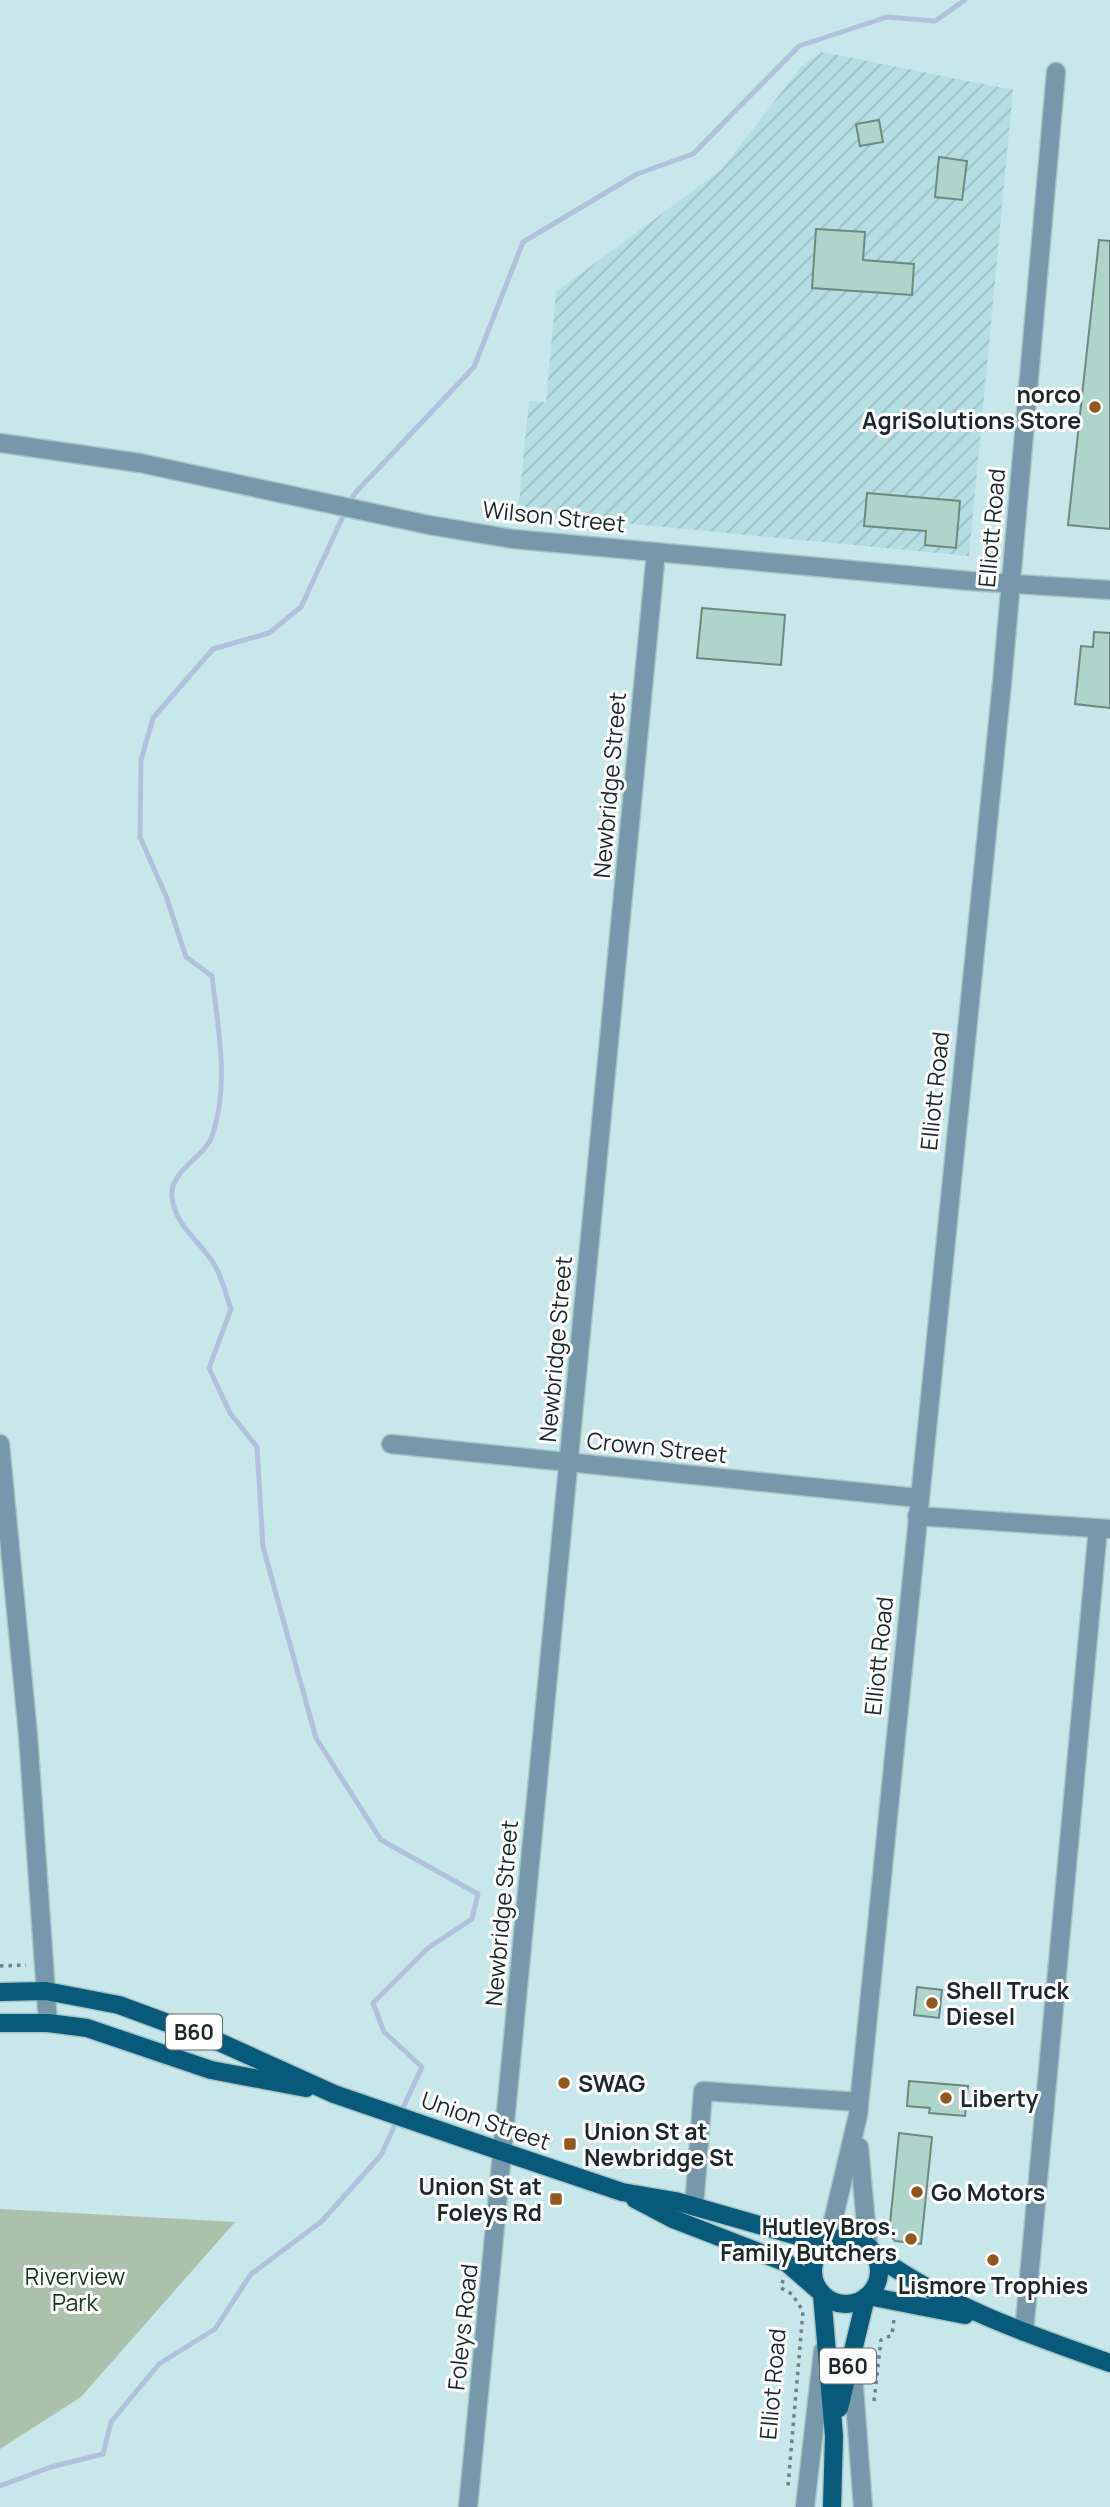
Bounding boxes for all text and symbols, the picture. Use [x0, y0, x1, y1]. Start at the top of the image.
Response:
place label: norco AgriSolutions Store [862, 378, 1081, 436]
marker: norco AgriSolutions Store [1087, 399, 1103, 415]
street label: Elliott Road [970, 467, 1012, 589]
street label: Wilson Street [481, 493, 627, 539]
street label: Newbridge Street [585, 691, 633, 879]
street label: Elliott Road [912, 1030, 956, 1152]
street label: Newbridge Street [531, 1255, 579, 1443]
street label: Crown Street [585, 1424, 729, 1470]
street label: Elliott Road [856, 1595, 900, 1717]
street label: Newbridge Street [477, 1819, 525, 2007]
place label: Shell Truck Diesel [946, 1974, 1069, 2032]
marker: Shell Truck Diesel [924, 1995, 940, 2011]
road number: B60 [166, 2014, 222, 2050]
place label: SWAG [578, 2067, 645, 2099]
marker: SWAG [556, 2075, 572, 2091]
place label: Liberty [960, 2082, 1039, 2114]
street label: Union Street [417, 2083, 555, 2157]
marker: Liberty [938, 2090, 954, 2106]
place label: Union St at Newbridge St [584, 2115, 734, 2173]
marker: Union St at Newbridge St [562, 2136, 578, 2152]
place label: Union St at Foleys Rd [419, 2170, 542, 2228]
place label: Go Motors [931, 2176, 1045, 2208]
marker: Go Motors [909, 2184, 925, 2200]
marker: Union St at Foleys Rd [548, 2191, 564, 2207]
place label: Hutley Bros. Family Butchers [720, 2210, 897, 2268]
marker: Hutley Bros. Family Butchers [903, 2231, 919, 2247]
marker: Lismore Trophies [985, 2252, 1001, 2268]
park label: Riverview Park [25, 2260, 126, 2318]
street label: Foleys Road [439, 2262, 485, 2392]
place label: Lismore Trophies [898, 2269, 1088, 2301]
street label: Elliot Road [751, 2327, 793, 2441]
road number: B60 [820, 2348, 876, 2384]

